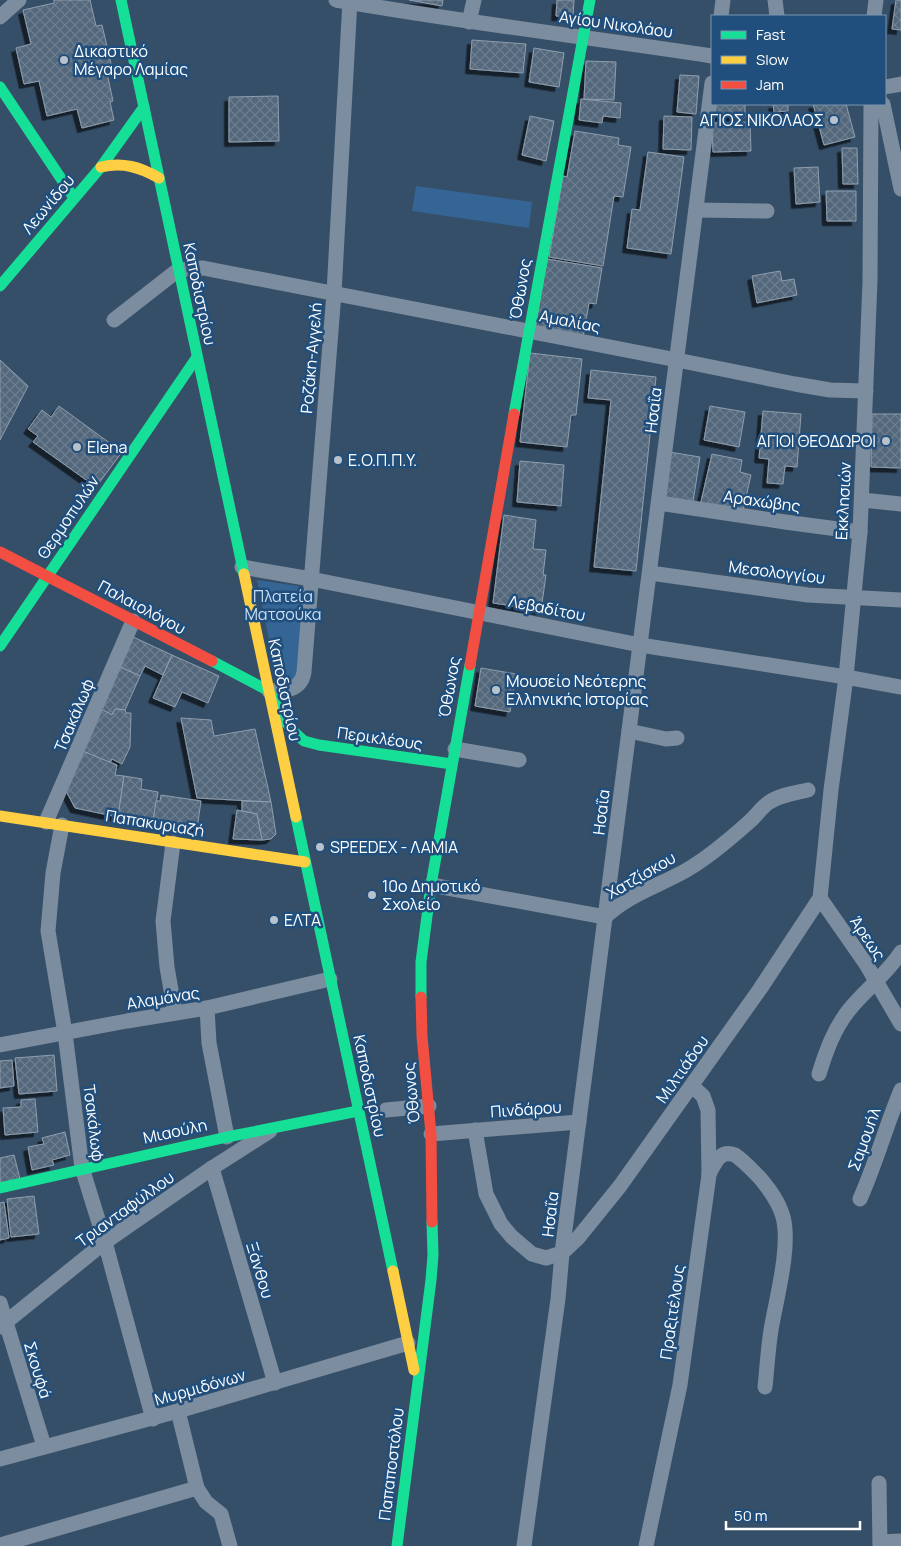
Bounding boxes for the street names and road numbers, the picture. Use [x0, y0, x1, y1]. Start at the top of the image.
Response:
street label: Αγίου Νικολάου [558, 5, 674, 43]
street label: Λεωνίδου [17, 170, 79, 238]
street label: Καποδιστρίου [178, 241, 222, 347]
street label: Όθωνος [504, 256, 536, 321]
street label: Ροζάκη-Αγγελή [295, 301, 327, 415]
street label: Αμαλίας [538, 304, 603, 338]
street label: Ησαΐα [639, 386, 667, 434]
street label: Εκκλησιών [830, 461, 856, 541]
street label: Θερμοπυλών [32, 471, 104, 563]
street label: Αραχώβης [722, 485, 802, 517]
street label: Μεσολογγίου [727, 555, 827, 589]
street label: Παλαιολόγου [94, 575, 190, 639]
street label: Λεβαδίτου [507, 590, 587, 626]
street label: Καποδιστρίου [263, 637, 307, 743]
street label: Όθωνος [433, 654, 465, 719]
street label: Τσακάλωφ [49, 675, 99, 755]
street label: Περικλέους [336, 721, 424, 755]
street label: Ησαΐα [587, 788, 615, 836]
street label: Παπακυριαζή [104, 804, 206, 842]
street label: Χατζίσκου [602, 846, 680, 904]
street label: Άρεως [845, 911, 891, 965]
street label: Αλαμάνας [125, 981, 201, 1015]
street label: Μιλτιάδου [650, 1031, 714, 1107]
street label: Καποδιστρίου [348, 1033, 392, 1139]
street label: Όθωνος [397, 1061, 425, 1125]
street label: Τσακάλωφ [78, 1083, 110, 1163]
street label: Πινδάρου [490, 1096, 562, 1122]
street label: Σαμουήλ [842, 1103, 886, 1174]
street label: Μιαούλη [141, 1113, 209, 1149]
street label: Τριανταφύλλου [72, 1166, 178, 1252]
street label: Ησαΐα [536, 1190, 564, 1238]
street label: Ξάνθου [241, 1239, 279, 1301]
street label: Πραξιτέλους [654, 1263, 690, 1361]
street label: Σκουφά [19, 1339, 57, 1401]
street label: Μυρμιδόνων [152, 1363, 248, 1411]
street label: Παπαποστόλου [373, 1406, 409, 1522]

